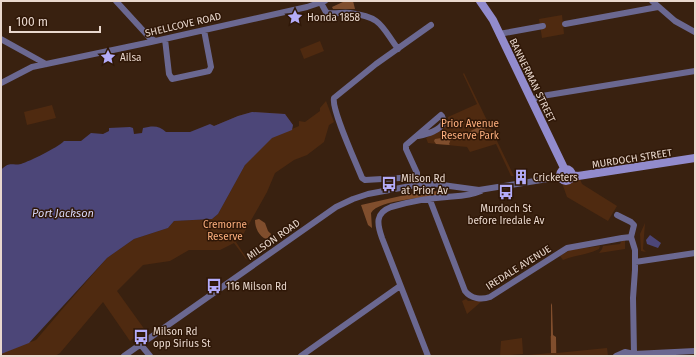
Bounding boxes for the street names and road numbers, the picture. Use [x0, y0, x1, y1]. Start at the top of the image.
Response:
street label: SHELLCOVE ROAD [144, 10, 223, 40]
street label: BANNERMAN STREET [507, 36, 558, 125]
street label: MURDOCH STREET [591, 147, 674, 171]
street label: MILSON ROAD [245, 217, 303, 263]
street label: IREDALE AVENUE [484, 243, 553, 293]

